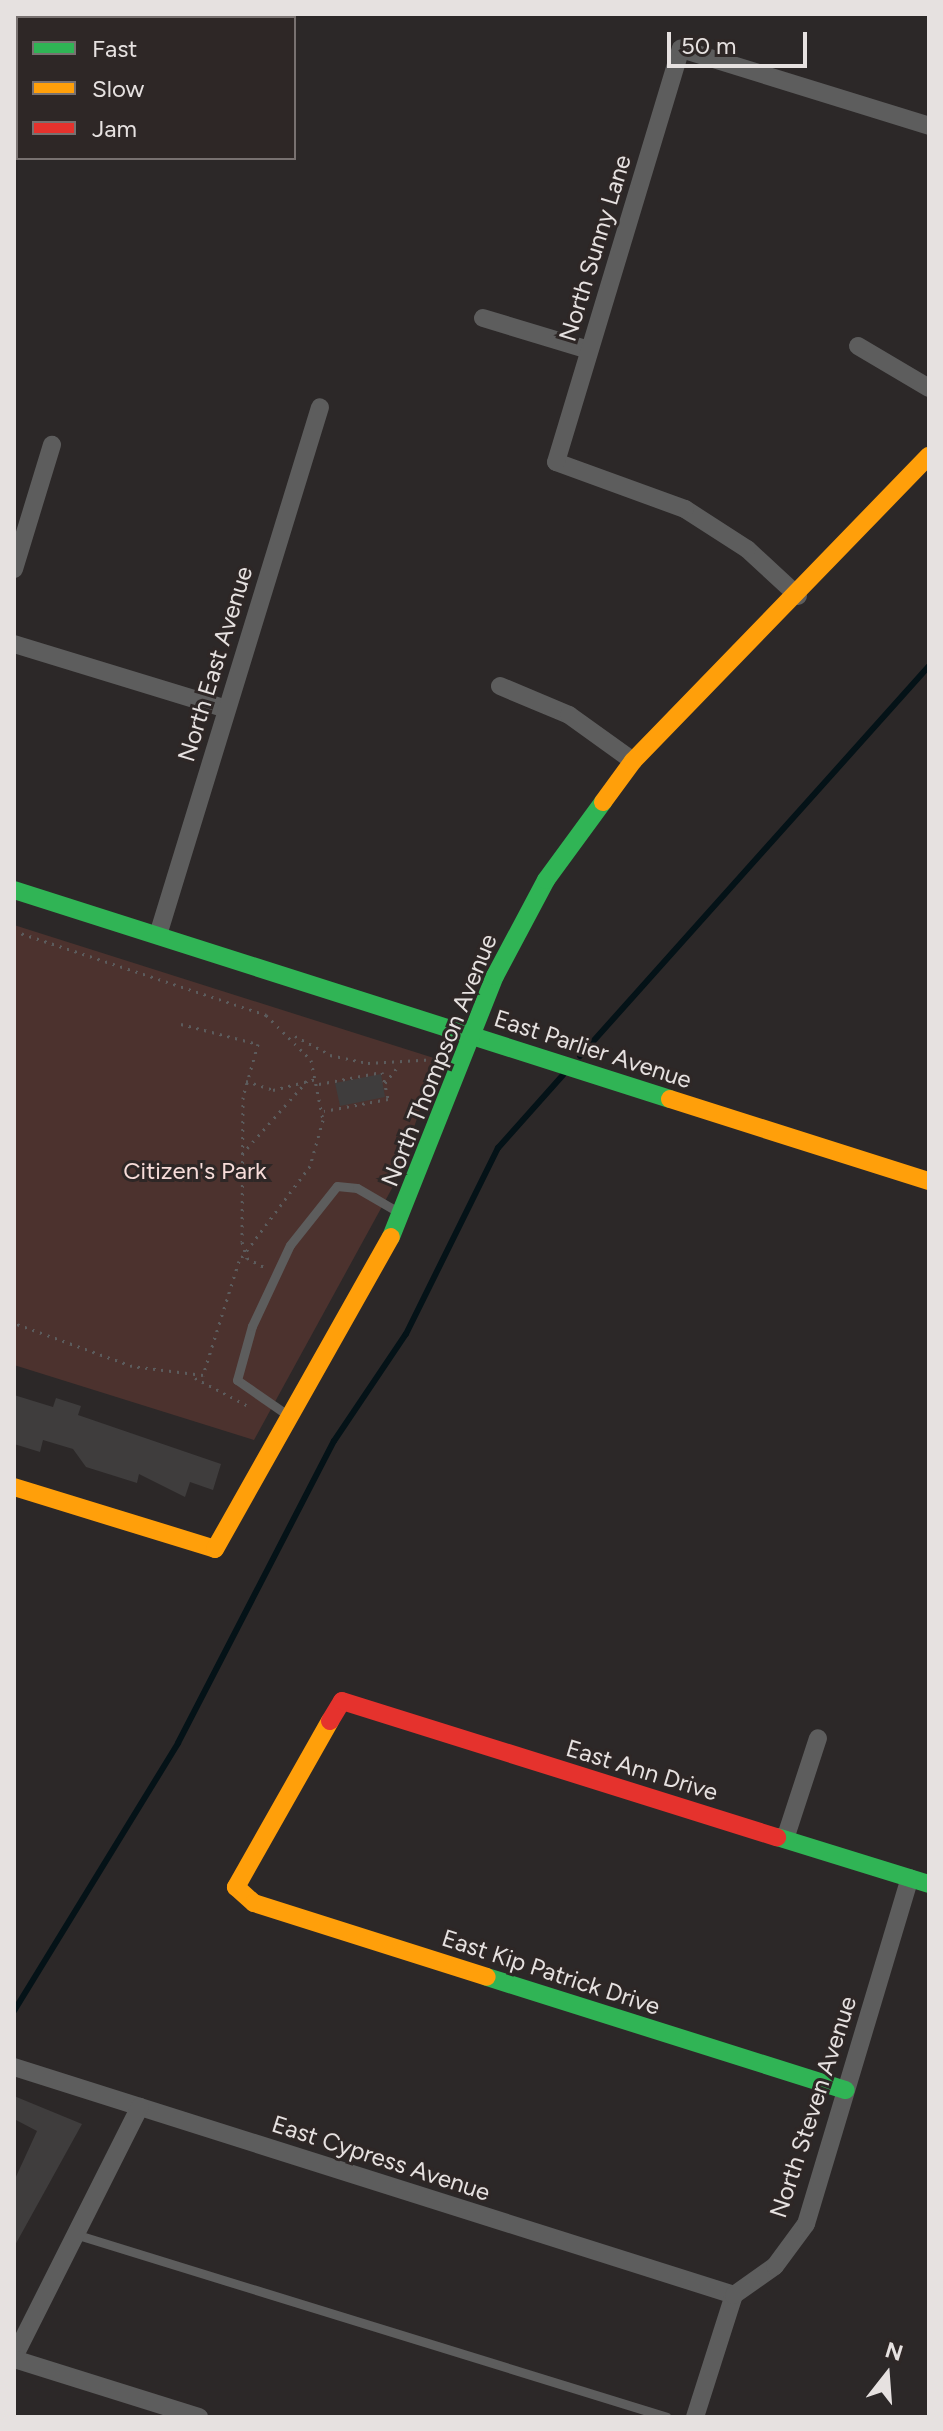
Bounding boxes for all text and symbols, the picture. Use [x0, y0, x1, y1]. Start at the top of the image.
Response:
legend [16, 16, 296, 160]
scale bar [671, 16, 811, 66]
text: 50 m [681, 31, 737, 60]
text: Fast [92, 34, 137, 63]
text: Slow [92, 74, 144, 103]
text: Jam [92, 114, 137, 143]
street label: North Sunny Lane [553, 151, 637, 345]
street label: North East Avenue [172, 563, 258, 765]
street label: North Thompson Avenue [375, 930, 503, 1190]
street label: East Parlier Avenue [491, 1004, 695, 1094]
park label: Citizen's Park [123, 1157, 267, 1185]
street label: East Ann Drive [563, 1733, 721, 1807]
street label: East Kip Patrick Drive [438, 1923, 664, 2021]
street label: North Steven Avenue [764, 1993, 862, 2221]
street label: East Cypress Avenue [268, 2109, 494, 2207]
north arrow [847, 2335, 927, 2415]
text: N [882, 2336, 906, 2367]

